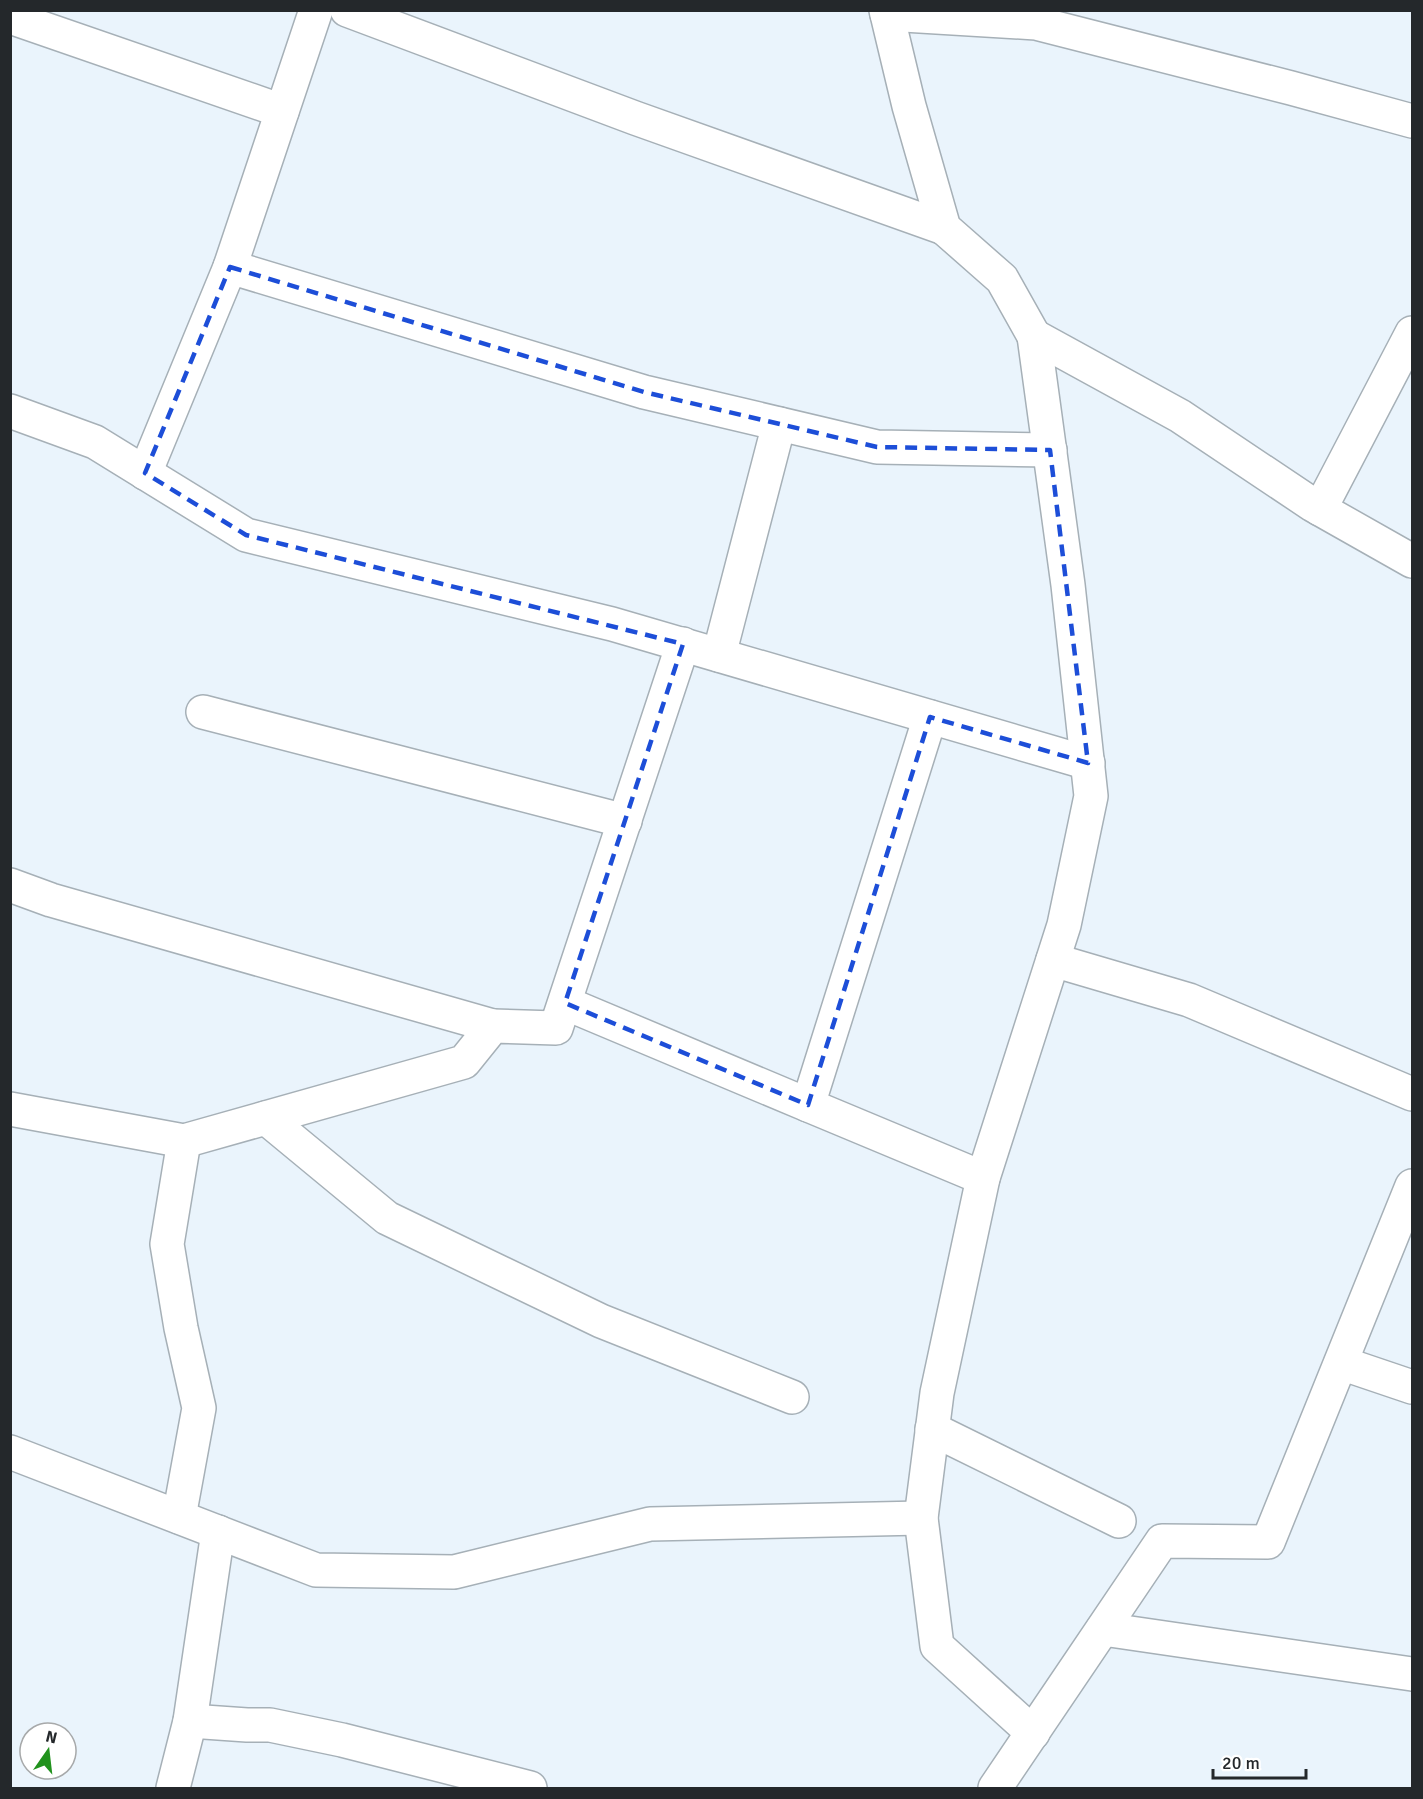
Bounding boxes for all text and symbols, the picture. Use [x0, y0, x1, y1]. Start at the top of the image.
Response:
north arrow [18, 1721, 78, 1781]
text: N [44, 1726, 59, 1748]
scale bar [1213, 1742, 1306, 1780]
text: 20 m [1222, 1752, 1260, 1774]

